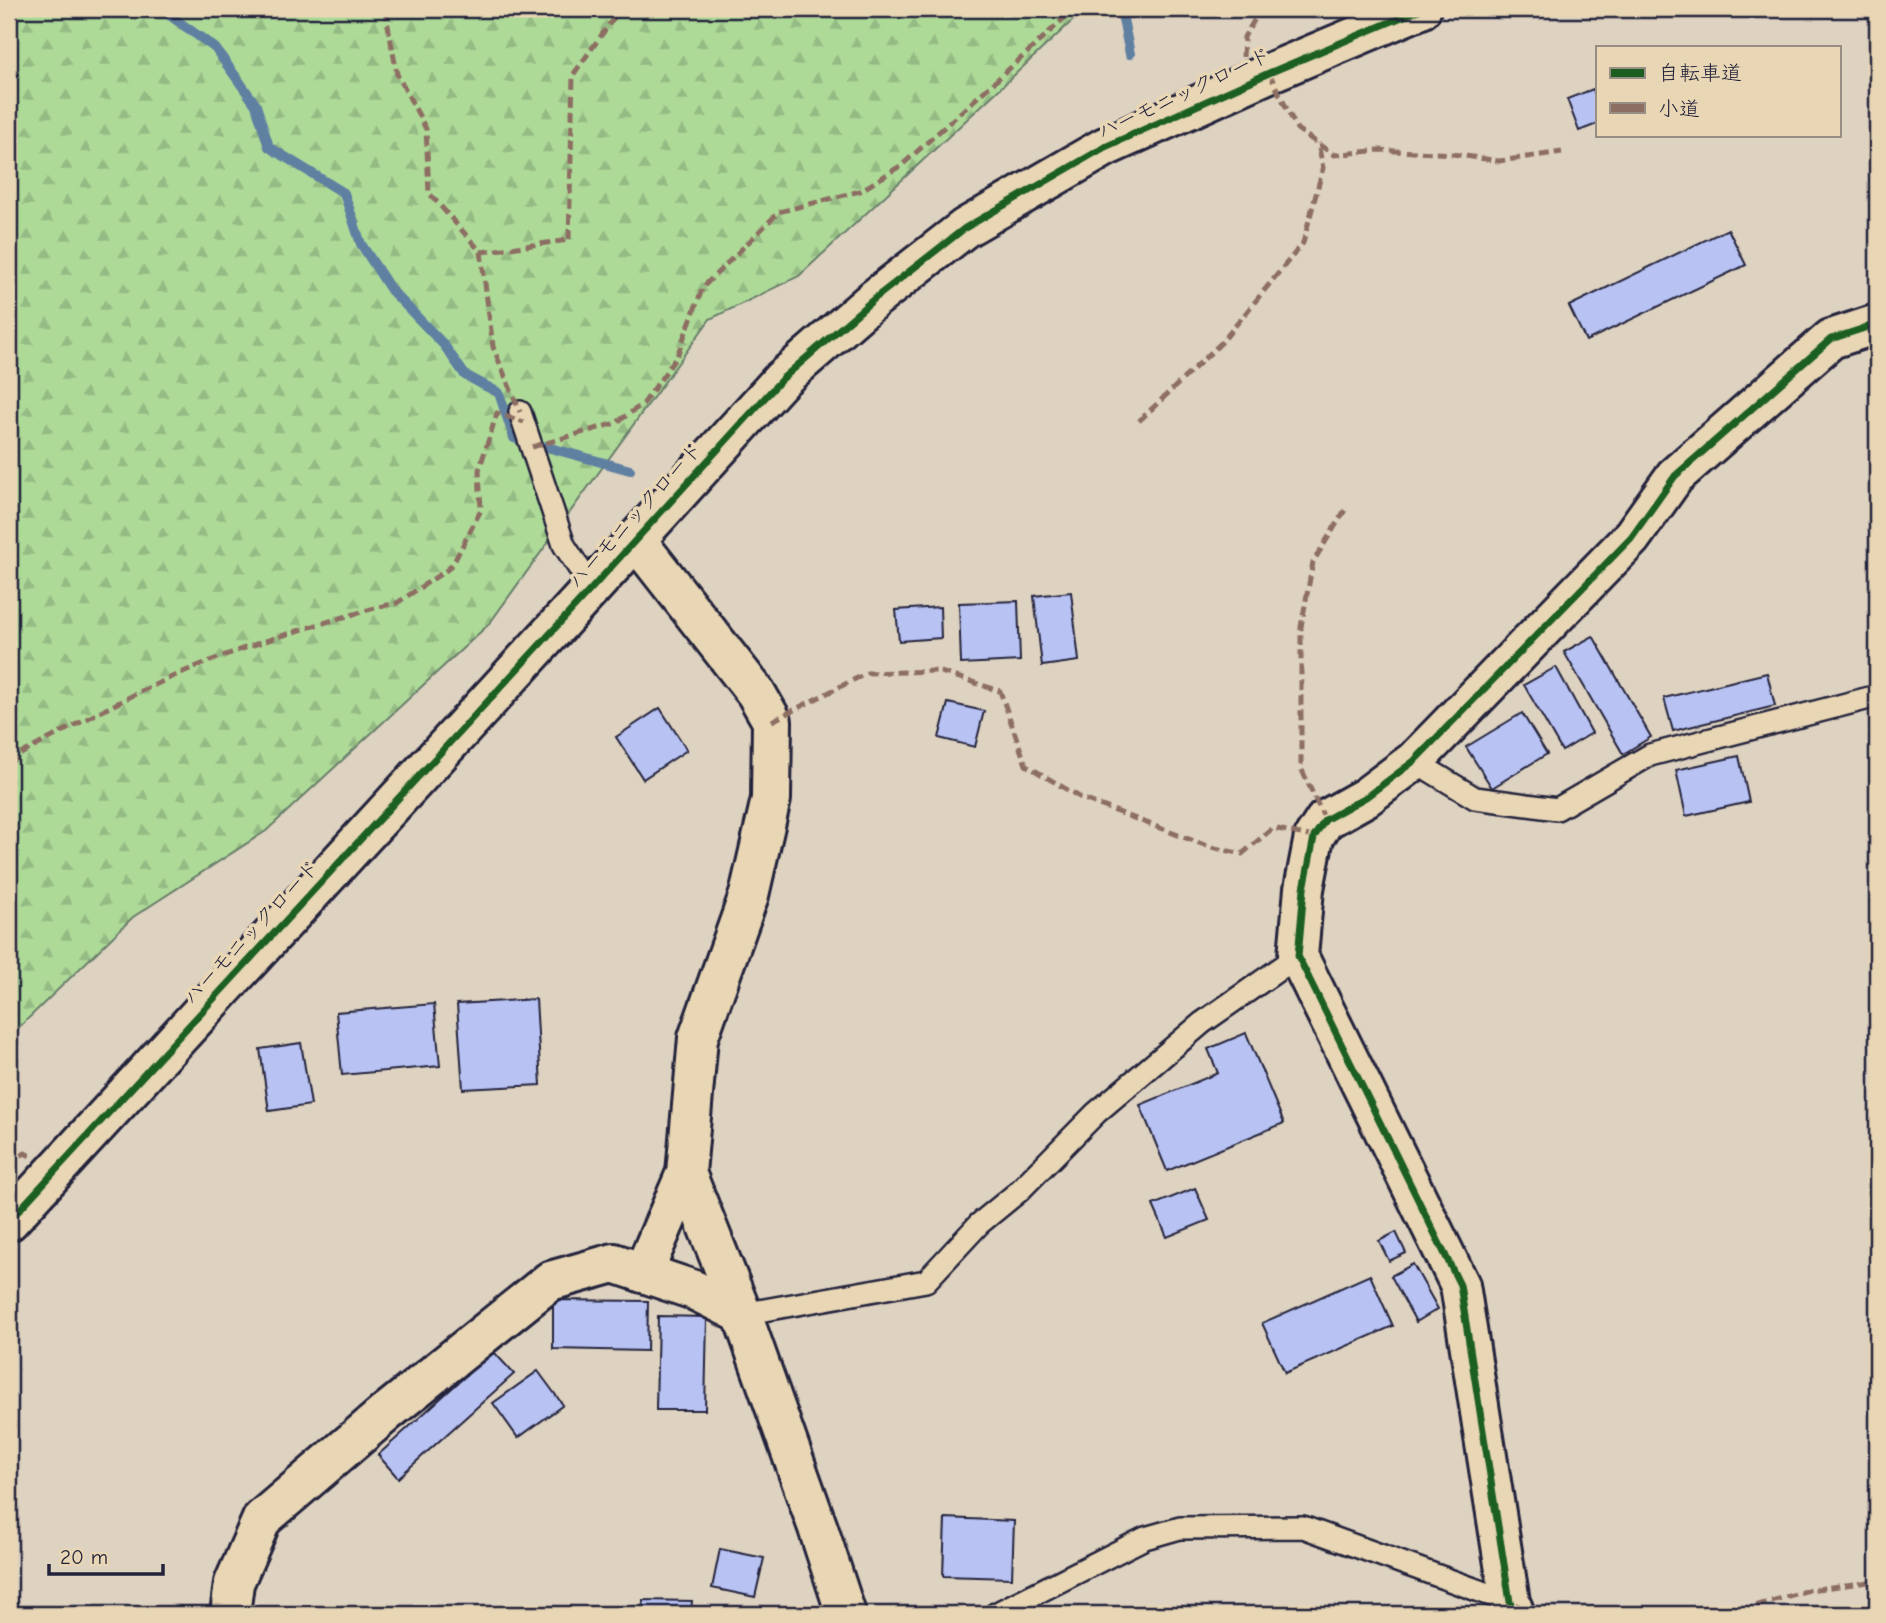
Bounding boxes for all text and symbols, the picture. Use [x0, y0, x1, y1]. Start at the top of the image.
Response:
street label: ハーモニックロード [1093, 42, 1275, 144]
legend [1596, 46, 1840, 136]
text: 自転車道 [1658, 61, 1742, 85]
text: 小道 [1658, 97, 1700, 121]
street label: ハーモニックロード [563, 437, 707, 593]
street label: ハーモニックロード [178, 855, 324, 1009]
scale bar [49, 1532, 163, 1576]
text: 20 m [60, 1545, 108, 1569]

